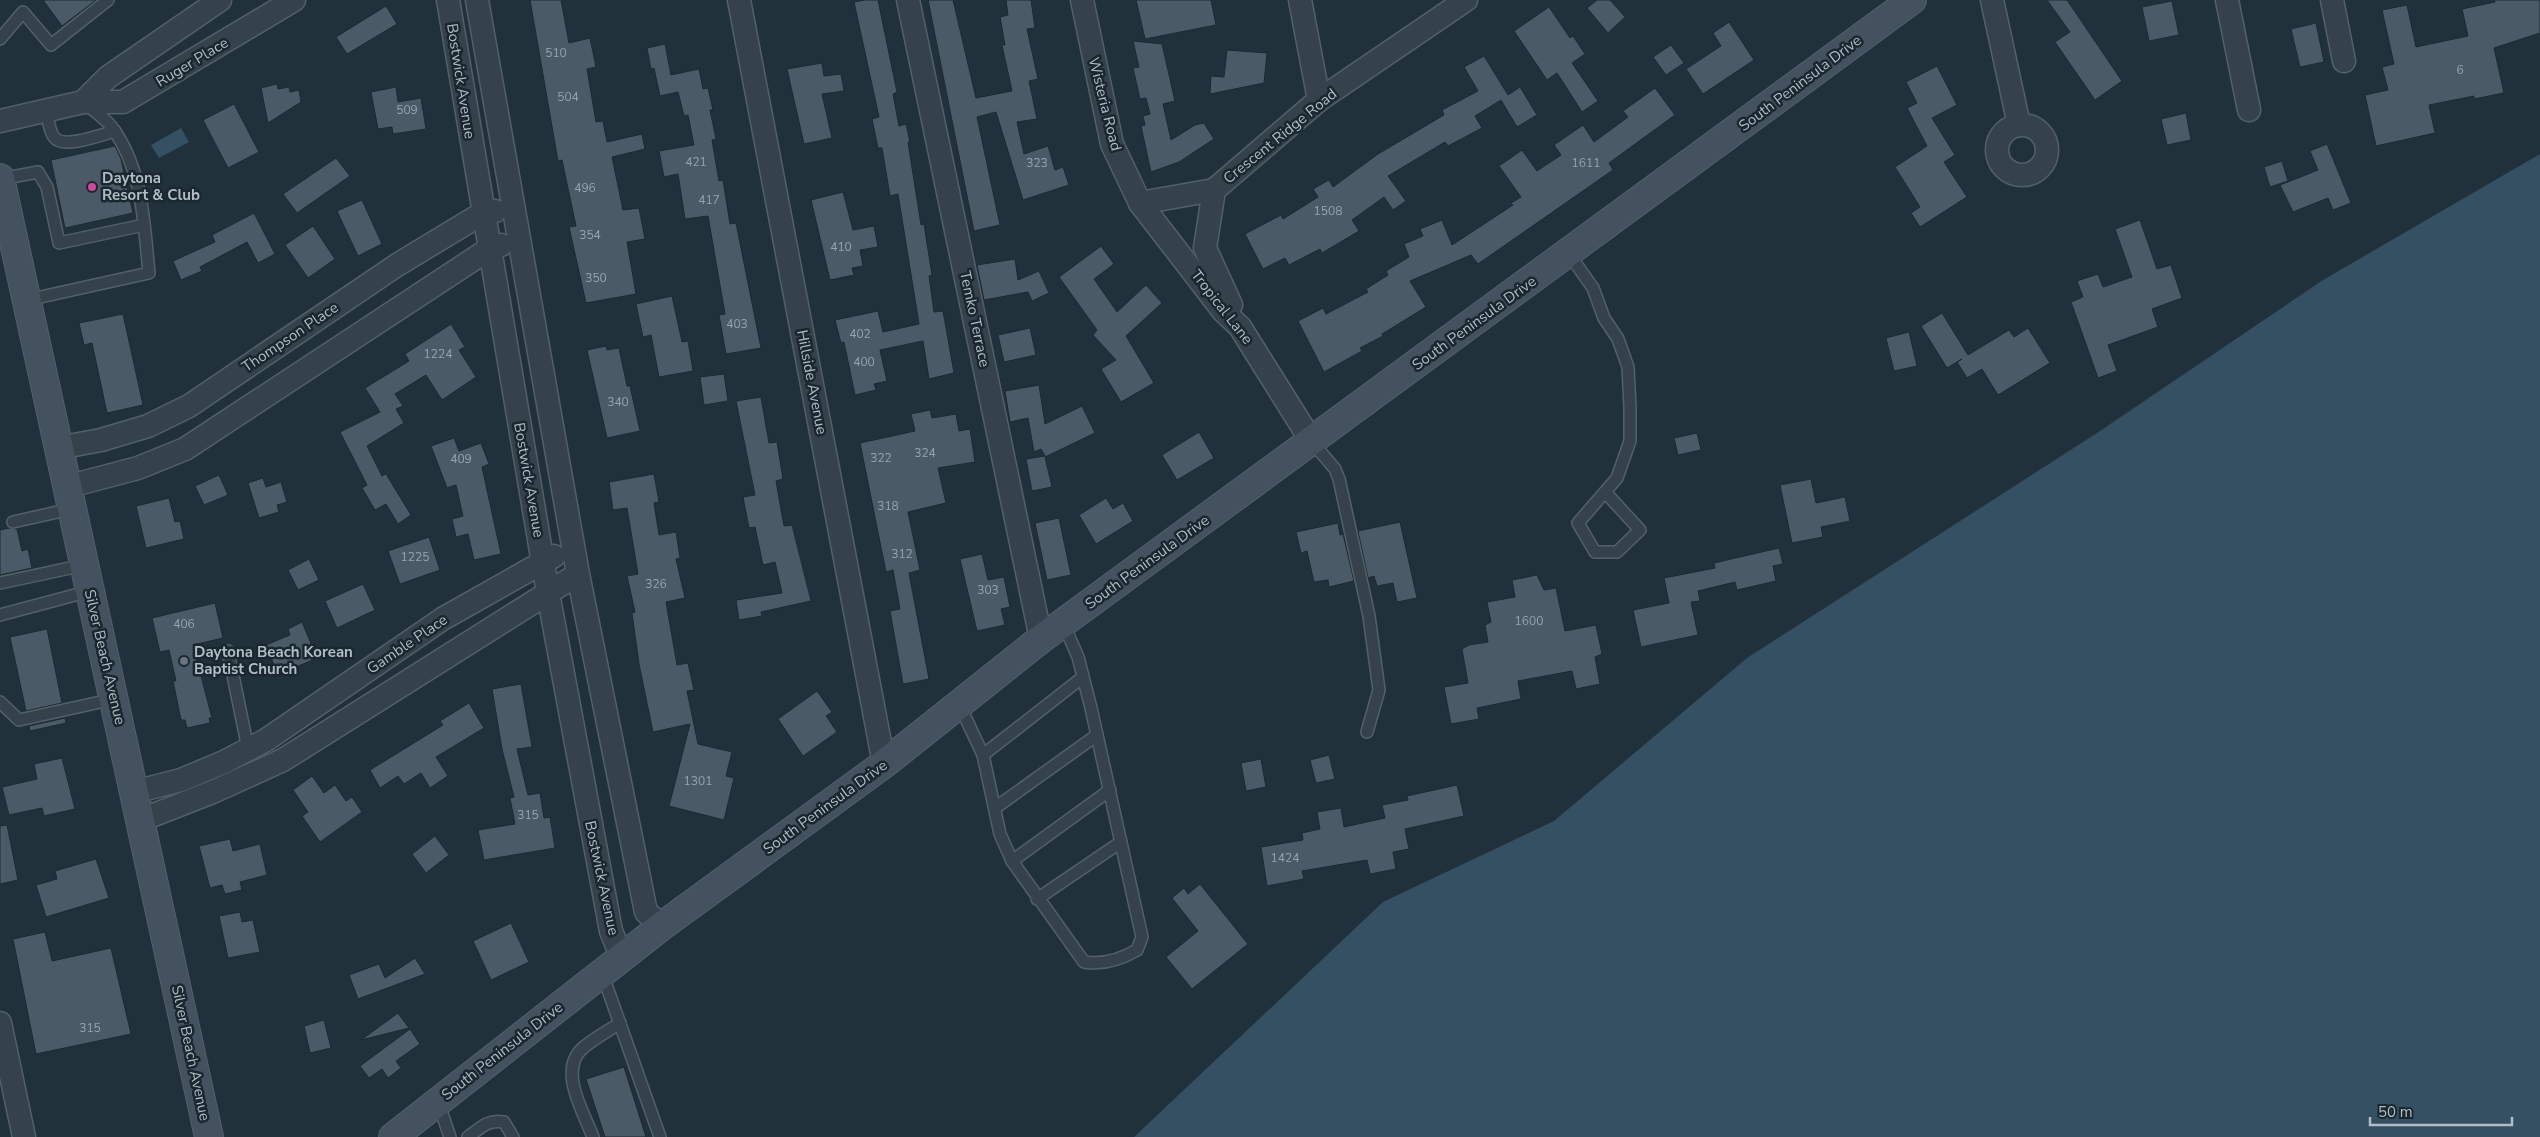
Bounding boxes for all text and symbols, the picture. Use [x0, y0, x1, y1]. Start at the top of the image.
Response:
street label: Bostwick Avenue [442, 22, 480, 140]
street label: South Peninsula Drive [1735, 30, 1865, 136]
street label: Ruger Place [152, 33, 232, 91]
house number: 510 [545, 45, 567, 61]
street label: Wisteria Road [1084, 55, 1126, 153]
house number: 6 [2456, 62, 2464, 78]
street label: Crescent Ridge Road [1219, 84, 1341, 188]
house number: 504 [557, 89, 579, 105]
house number: 509 [396, 102, 418, 118]
house number: 421 [685, 154, 707, 170]
house number: 323 [1026, 155, 1048, 171]
house number: 1611 [1572, 155, 1600, 171]
place label: Daytona Resort & Club [102, 168, 200, 205]
house number: 496 [574, 180, 596, 196]
marker: Daytona Resort & Club [86, 181, 98, 193]
house number: 417 [698, 192, 720, 208]
house number: 1508 [1314, 203, 1342, 219]
house number: 354 [579, 227, 601, 243]
house number: 410 [830, 239, 852, 255]
street label: Tropical Lane [1187, 266, 1257, 348]
street label: Temko Terrace [955, 269, 995, 369]
house number: 350 [585, 270, 607, 286]
street label: South Peninsula Drive [1408, 271, 1540, 375]
street label: Thompson Place [238, 297, 342, 377]
house number: 403 [726, 316, 748, 332]
house number: 402 [849, 326, 871, 342]
street label: Hillside Avenue [792, 328, 832, 436]
house number: 1224 [424, 346, 452, 362]
house number: 400 [853, 354, 875, 370]
house number: 340 [607, 394, 629, 410]
street label: Bostwick Avenue [509, 421, 549, 539]
house number: 324 [914, 445, 936, 461]
house number: 322 [870, 450, 892, 466]
house number: 409 [450, 451, 472, 467]
house number: 318 [877, 498, 899, 514]
street label: South Peninsula Drive [1081, 510, 1213, 614]
house number: 312 [891, 546, 913, 562]
house number: 1225 [401, 549, 429, 565]
house number: 326 [645, 576, 667, 592]
house number: 303 [977, 582, 999, 598]
street label: Silver Beach Avenue [80, 587, 130, 727]
street label: Gamble Place [363, 610, 451, 678]
house number: 1600 [1515, 613, 1543, 629]
house number: 406 [173, 616, 195, 632]
place label: Daytona Beach Korean Baptist Church [194, 642, 353, 679]
marker: Daytona Beach Korean Baptist Church [178, 655, 190, 667]
street label: South Peninsula Drive [759, 755, 891, 859]
house number: 1301 [684, 773, 712, 789]
house number: 315 [517, 807, 539, 823]
street label: Bostwick Avenue [580, 819, 624, 937]
house number: 1424 [1271, 850, 1299, 866]
street label: Silver Beach Avenue [167, 983, 215, 1123]
street label: South Peninsula Drive [437, 997, 567, 1105]
house number: 315 [79, 1020, 101, 1036]
scale bar [2370, 1094, 2512, 1126]
text: 50 m [2378, 1102, 2413, 1122]

